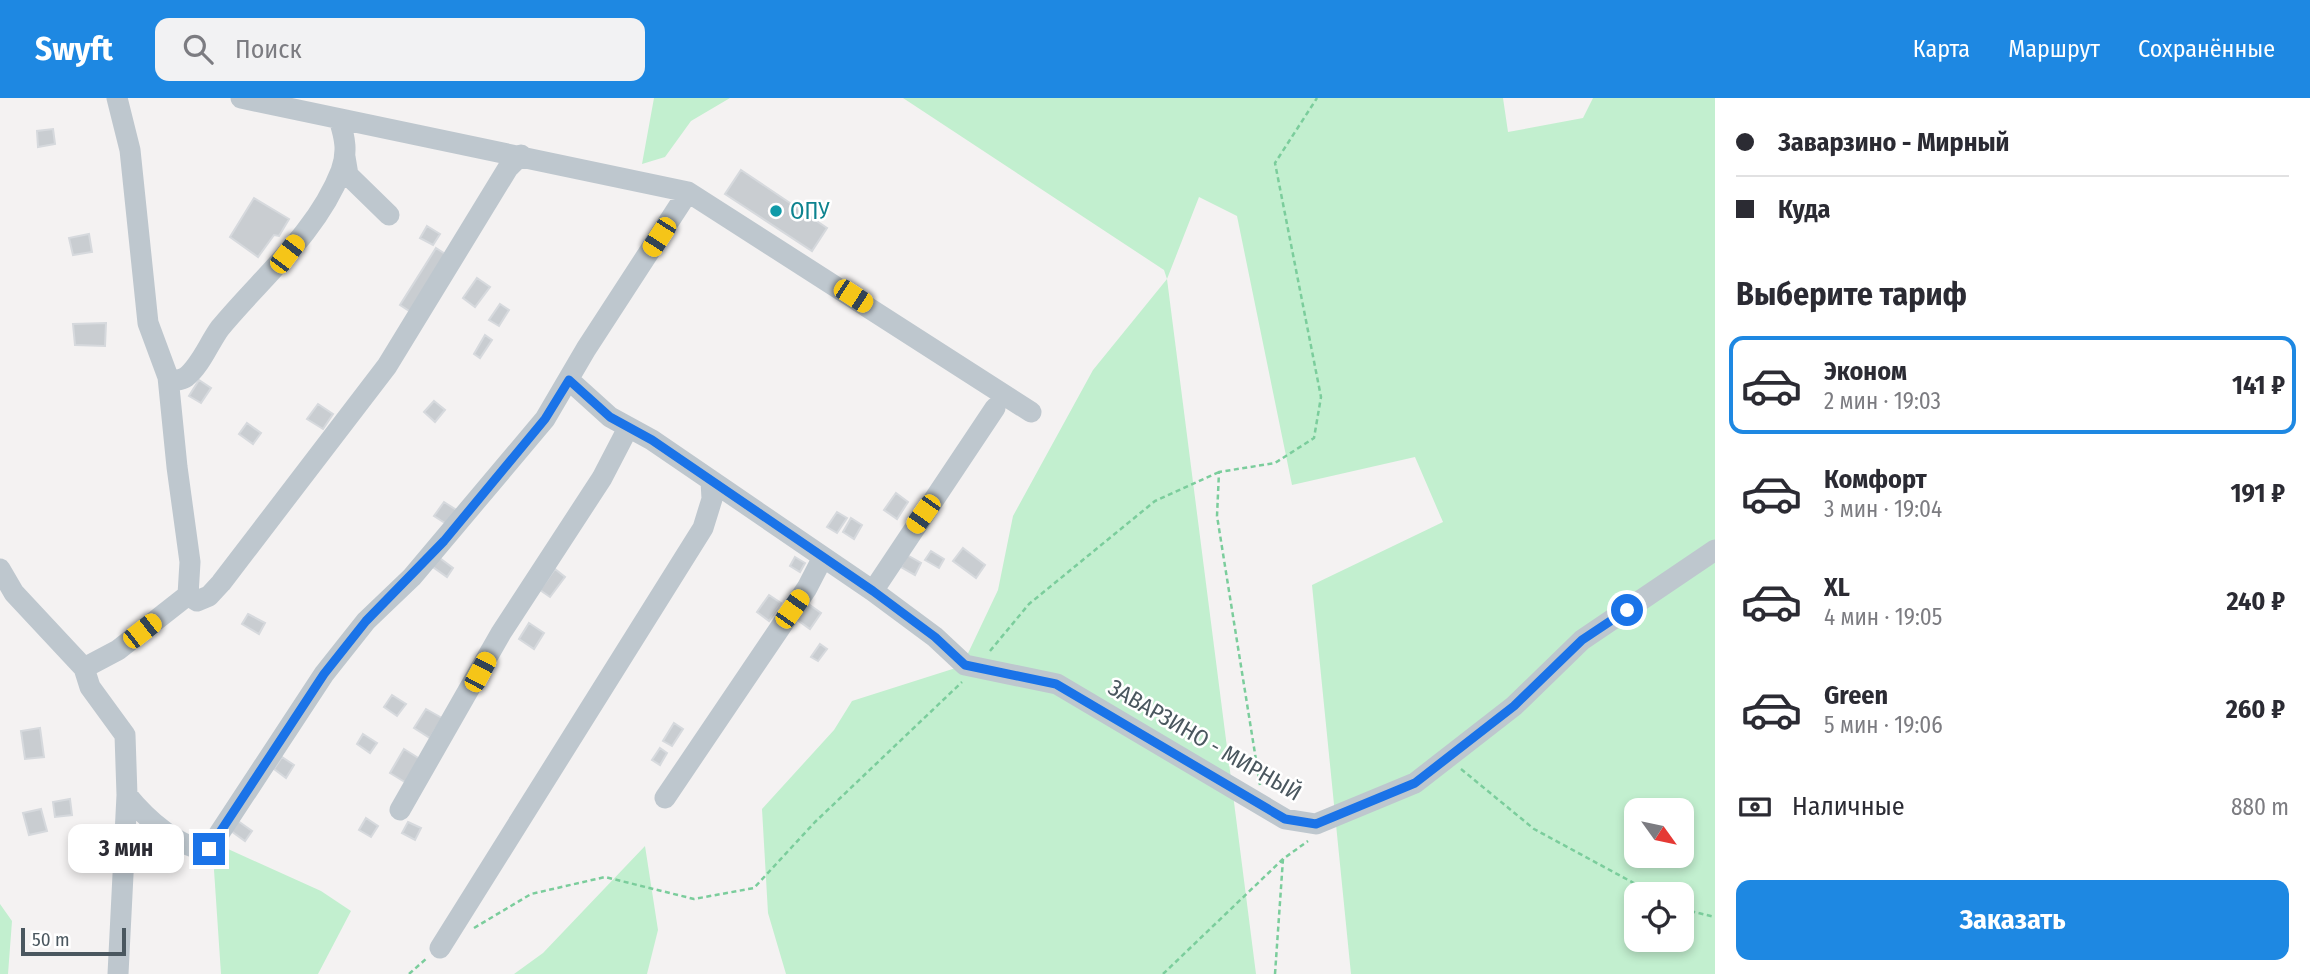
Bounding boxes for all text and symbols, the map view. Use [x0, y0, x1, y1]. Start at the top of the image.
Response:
search box [155, 18, 645, 81]
text: Swyft [35, 29, 113, 69]
icon: search [179, 30, 217, 68]
text: Поиск [235, 34, 302, 65]
text: Карта [1913, 35, 1970, 63]
text: Маршрут [2008, 35, 2100, 63]
text: Сохранённые [2138, 35, 2275, 63]
text: Заварзино - Мирный [1778, 127, 2009, 158]
text: Куда [1778, 194, 1831, 225]
place label: ОПУ [790, 197, 830, 225]
marker: ОПУ [768, 203, 784, 219]
car [639, 214, 680, 260]
car [266, 231, 309, 277]
text: Выберите тариф [1736, 275, 1967, 313]
car [830, 276, 877, 316]
icon: car [1740, 354, 1803, 417]
text: Эконом [1824, 356, 1907, 387]
text: 141 ₽ [2232, 370, 2285, 401]
text: 2 мин · 19:03 [1824, 387, 1941, 415]
icon: car [1740, 462, 1803, 525]
text: Комфорт [1824, 464, 1927, 495]
text: 191 ₽ [2230, 478, 2285, 509]
car [903, 491, 944, 537]
text: 3 мин · 19:04 [1824, 495, 1942, 523]
icon: car [1740, 570, 1803, 633]
text: XL [1824, 572, 1850, 603]
car [772, 586, 813, 632]
text: 240 ₽ [2226, 586, 2285, 617]
route start [1611, 594, 1643, 626]
text: 4 мин · 19:05 [1824, 603, 1942, 631]
car [119, 610, 166, 652]
car [461, 649, 500, 695]
street label: ЗАВАРЗИНО - МИРНЫЙ [1103, 673, 1307, 807]
icon: car [1740, 678, 1803, 741]
text: Green [1824, 680, 1888, 711]
text: 260 ₽ [2226, 694, 2285, 725]
text: 5 мин · 19:06 [1824, 711, 1943, 739]
icon: cash [1736, 788, 1774, 826]
text: Наличные [1792, 791, 1905, 822]
text: 880 m [2231, 793, 2289, 821]
north arrow [1624, 798, 1694, 868]
map controls [1624, 798, 1694, 952]
callout: 3 мин [69, 824, 184, 874]
route end [193, 833, 225, 865]
text: 3 мин [99, 834, 153, 862]
button: Заказать [1736, 880, 2289, 960]
button: locate [1624, 882, 1694, 952]
scale bar [21, 925, 126, 957]
text: 50 m [32, 928, 70, 951]

